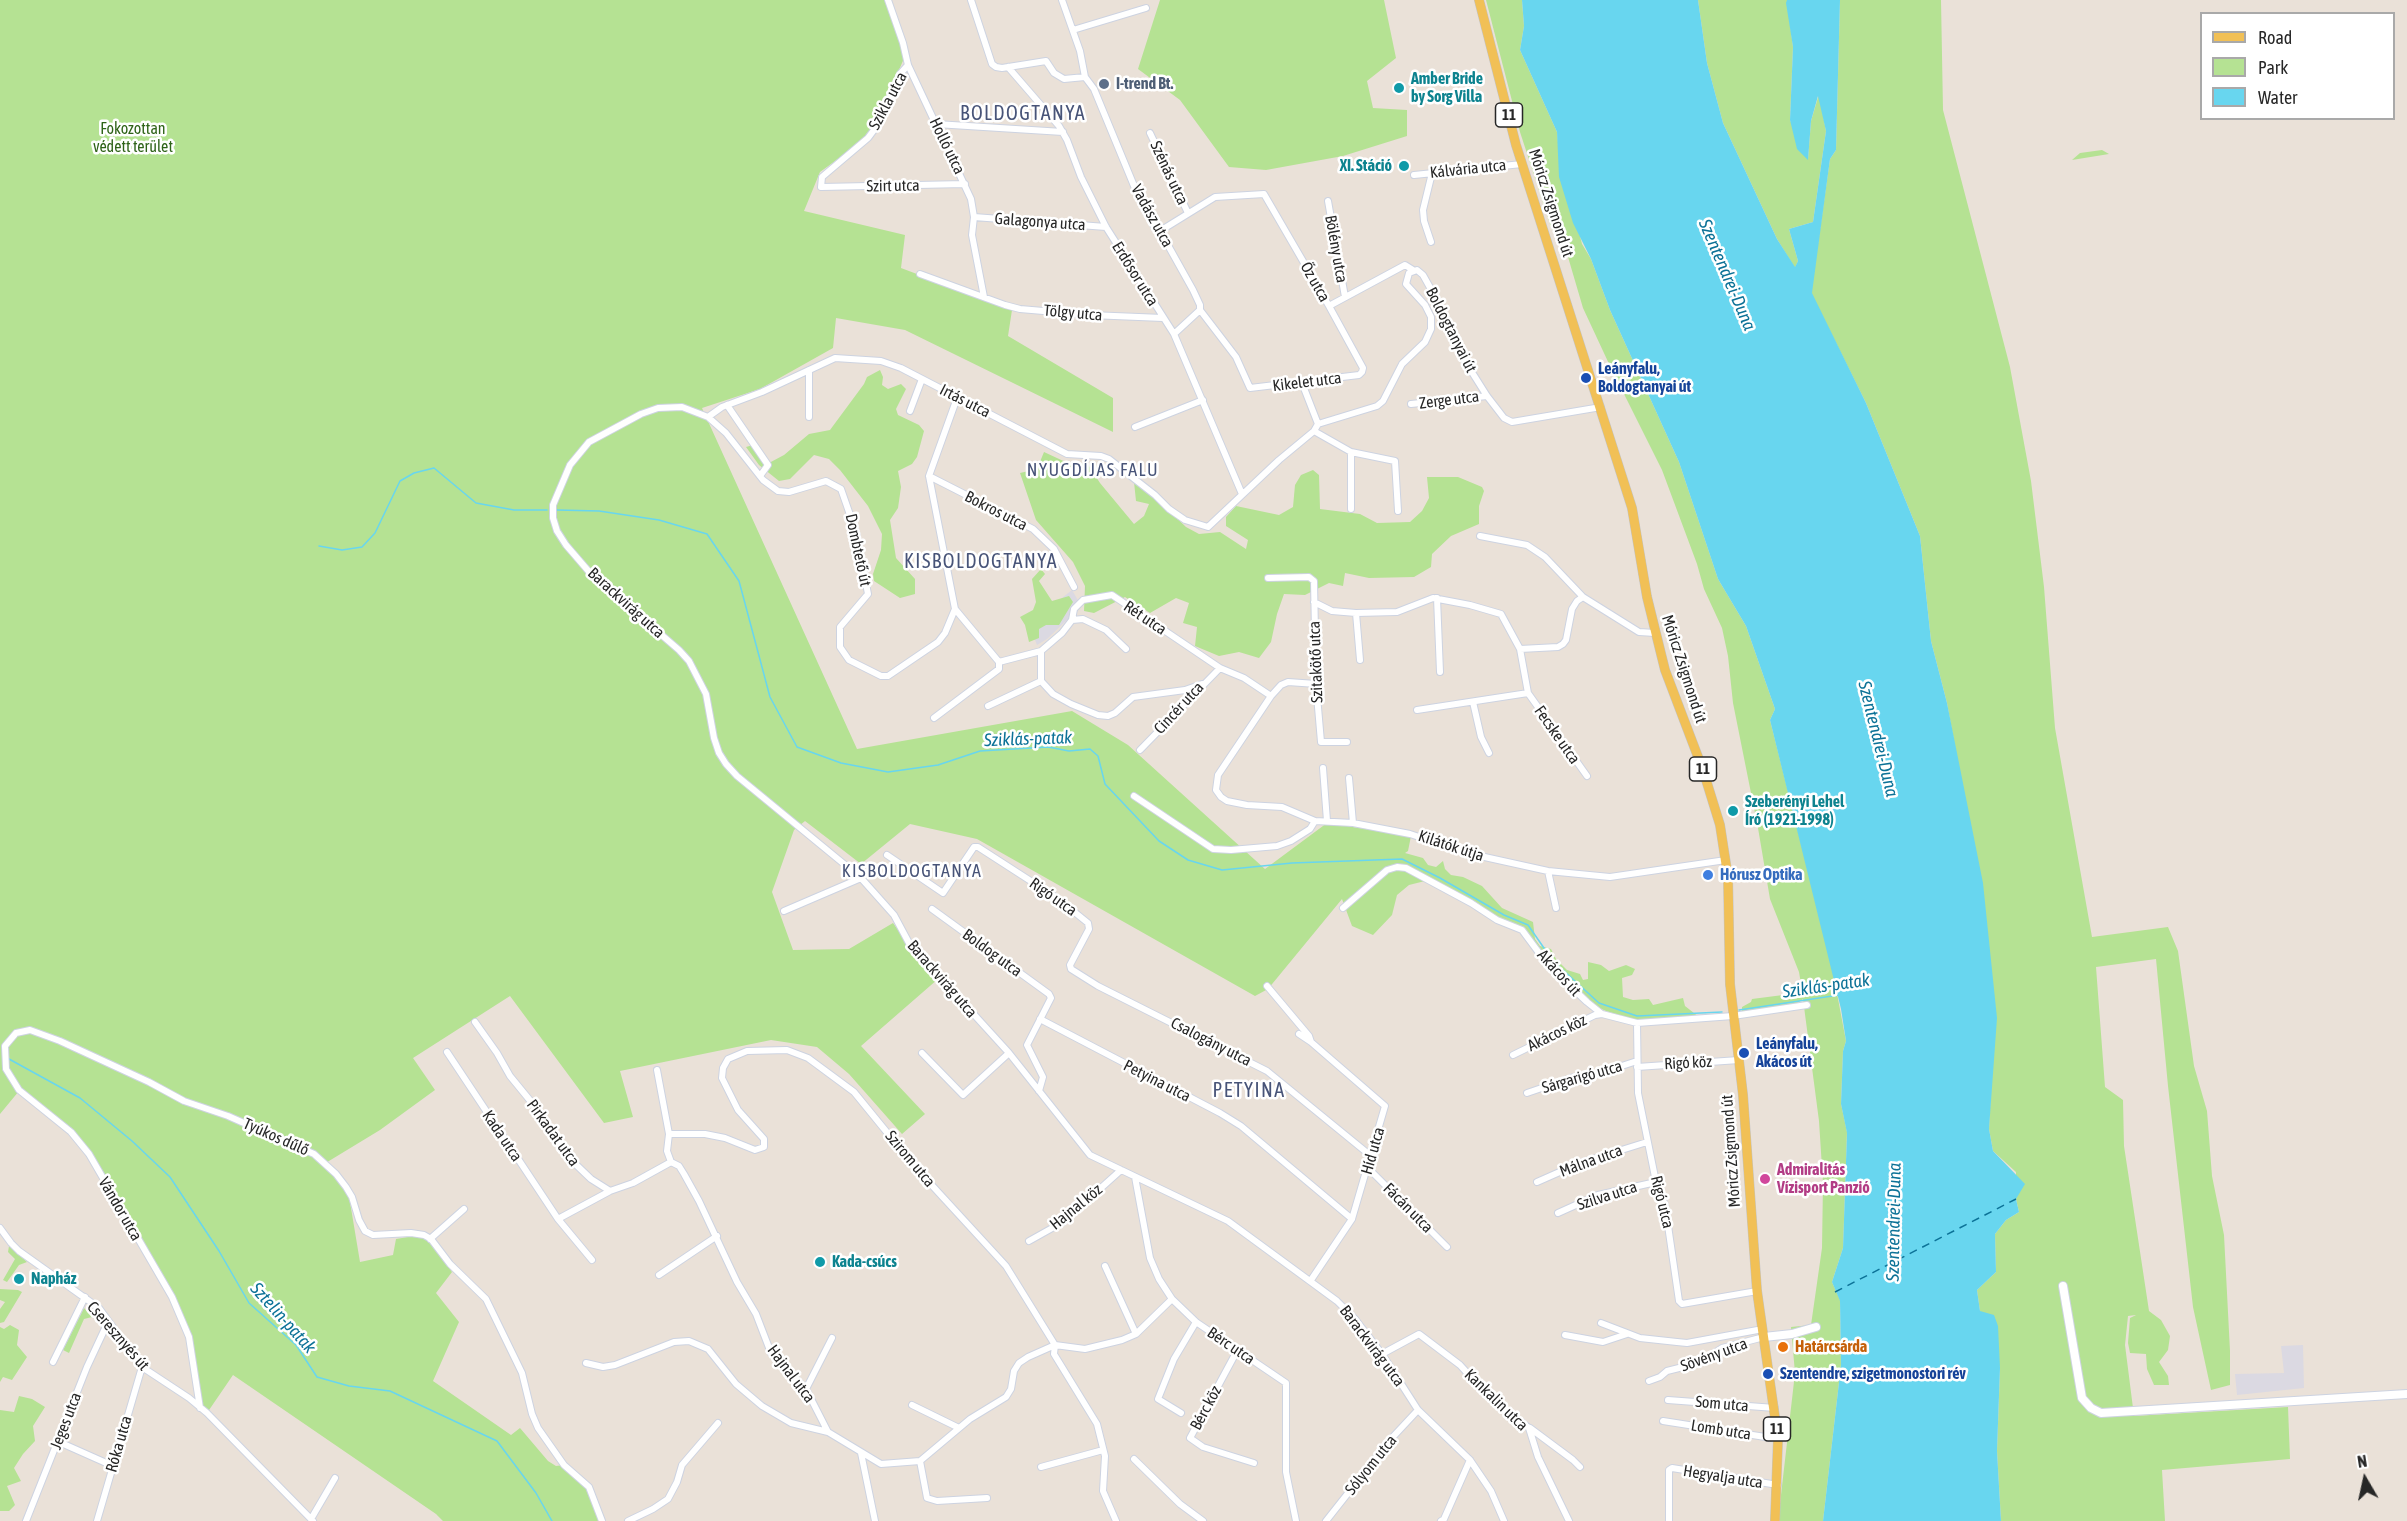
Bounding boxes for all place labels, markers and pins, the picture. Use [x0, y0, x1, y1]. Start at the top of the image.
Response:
place label: Amber Bride by Sorg Villa [1411, 69, 1483, 107]
place label: I-trend Bt. [1116, 74, 1173, 94]
marker: I-trend Bt. [1097, 77, 1111, 91]
marker: Amber Bride by Sorg Villa [1392, 81, 1406, 95]
place label: XI. Stáció [1340, 156, 1392, 176]
marker: XI. Stáció [1397, 159, 1411, 173]
place label: Leányfalu, Boldogtanyai út [1598, 359, 1691, 397]
marker: Leányfalu, Boldogtanyai út [1579, 371, 1593, 385]
place label: Szeberényi Lehel Író (1921-1998) [1745, 792, 1844, 830]
marker: Szeberényi Lehel Író (1921-1998) [1726, 804, 1740, 818]
place label: Hórusz Optika [1720, 865, 1803, 885]
marker: Hórusz Optika [1701, 868, 1715, 882]
place label: Leányfalu, Akácos út [1756, 1034, 1818, 1072]
marker: Leányfalu, Akácos út [1737, 1046, 1751, 1060]
place label: Admiralitás Vízisport Panzió [1777, 1160, 1870, 1198]
marker: Admiralitás Vízisport Panzió [1758, 1172, 1772, 1186]
place label: Kada-csúcs [832, 1252, 897, 1272]
marker: Kada-csúcs [813, 1255, 827, 1269]
place label: Napház [31, 1269, 76, 1289]
marker: Napház [12, 1272, 26, 1286]
place label: Határcsárda [1795, 1337, 1867, 1357]
marker: Határcsárda [1776, 1340, 1790, 1354]
place label: Szentendre, szigetmonostori rév [1780, 1364, 1966, 1384]
marker: Szentendre, szigetmonostori rév [1761, 1367, 1775, 1381]

